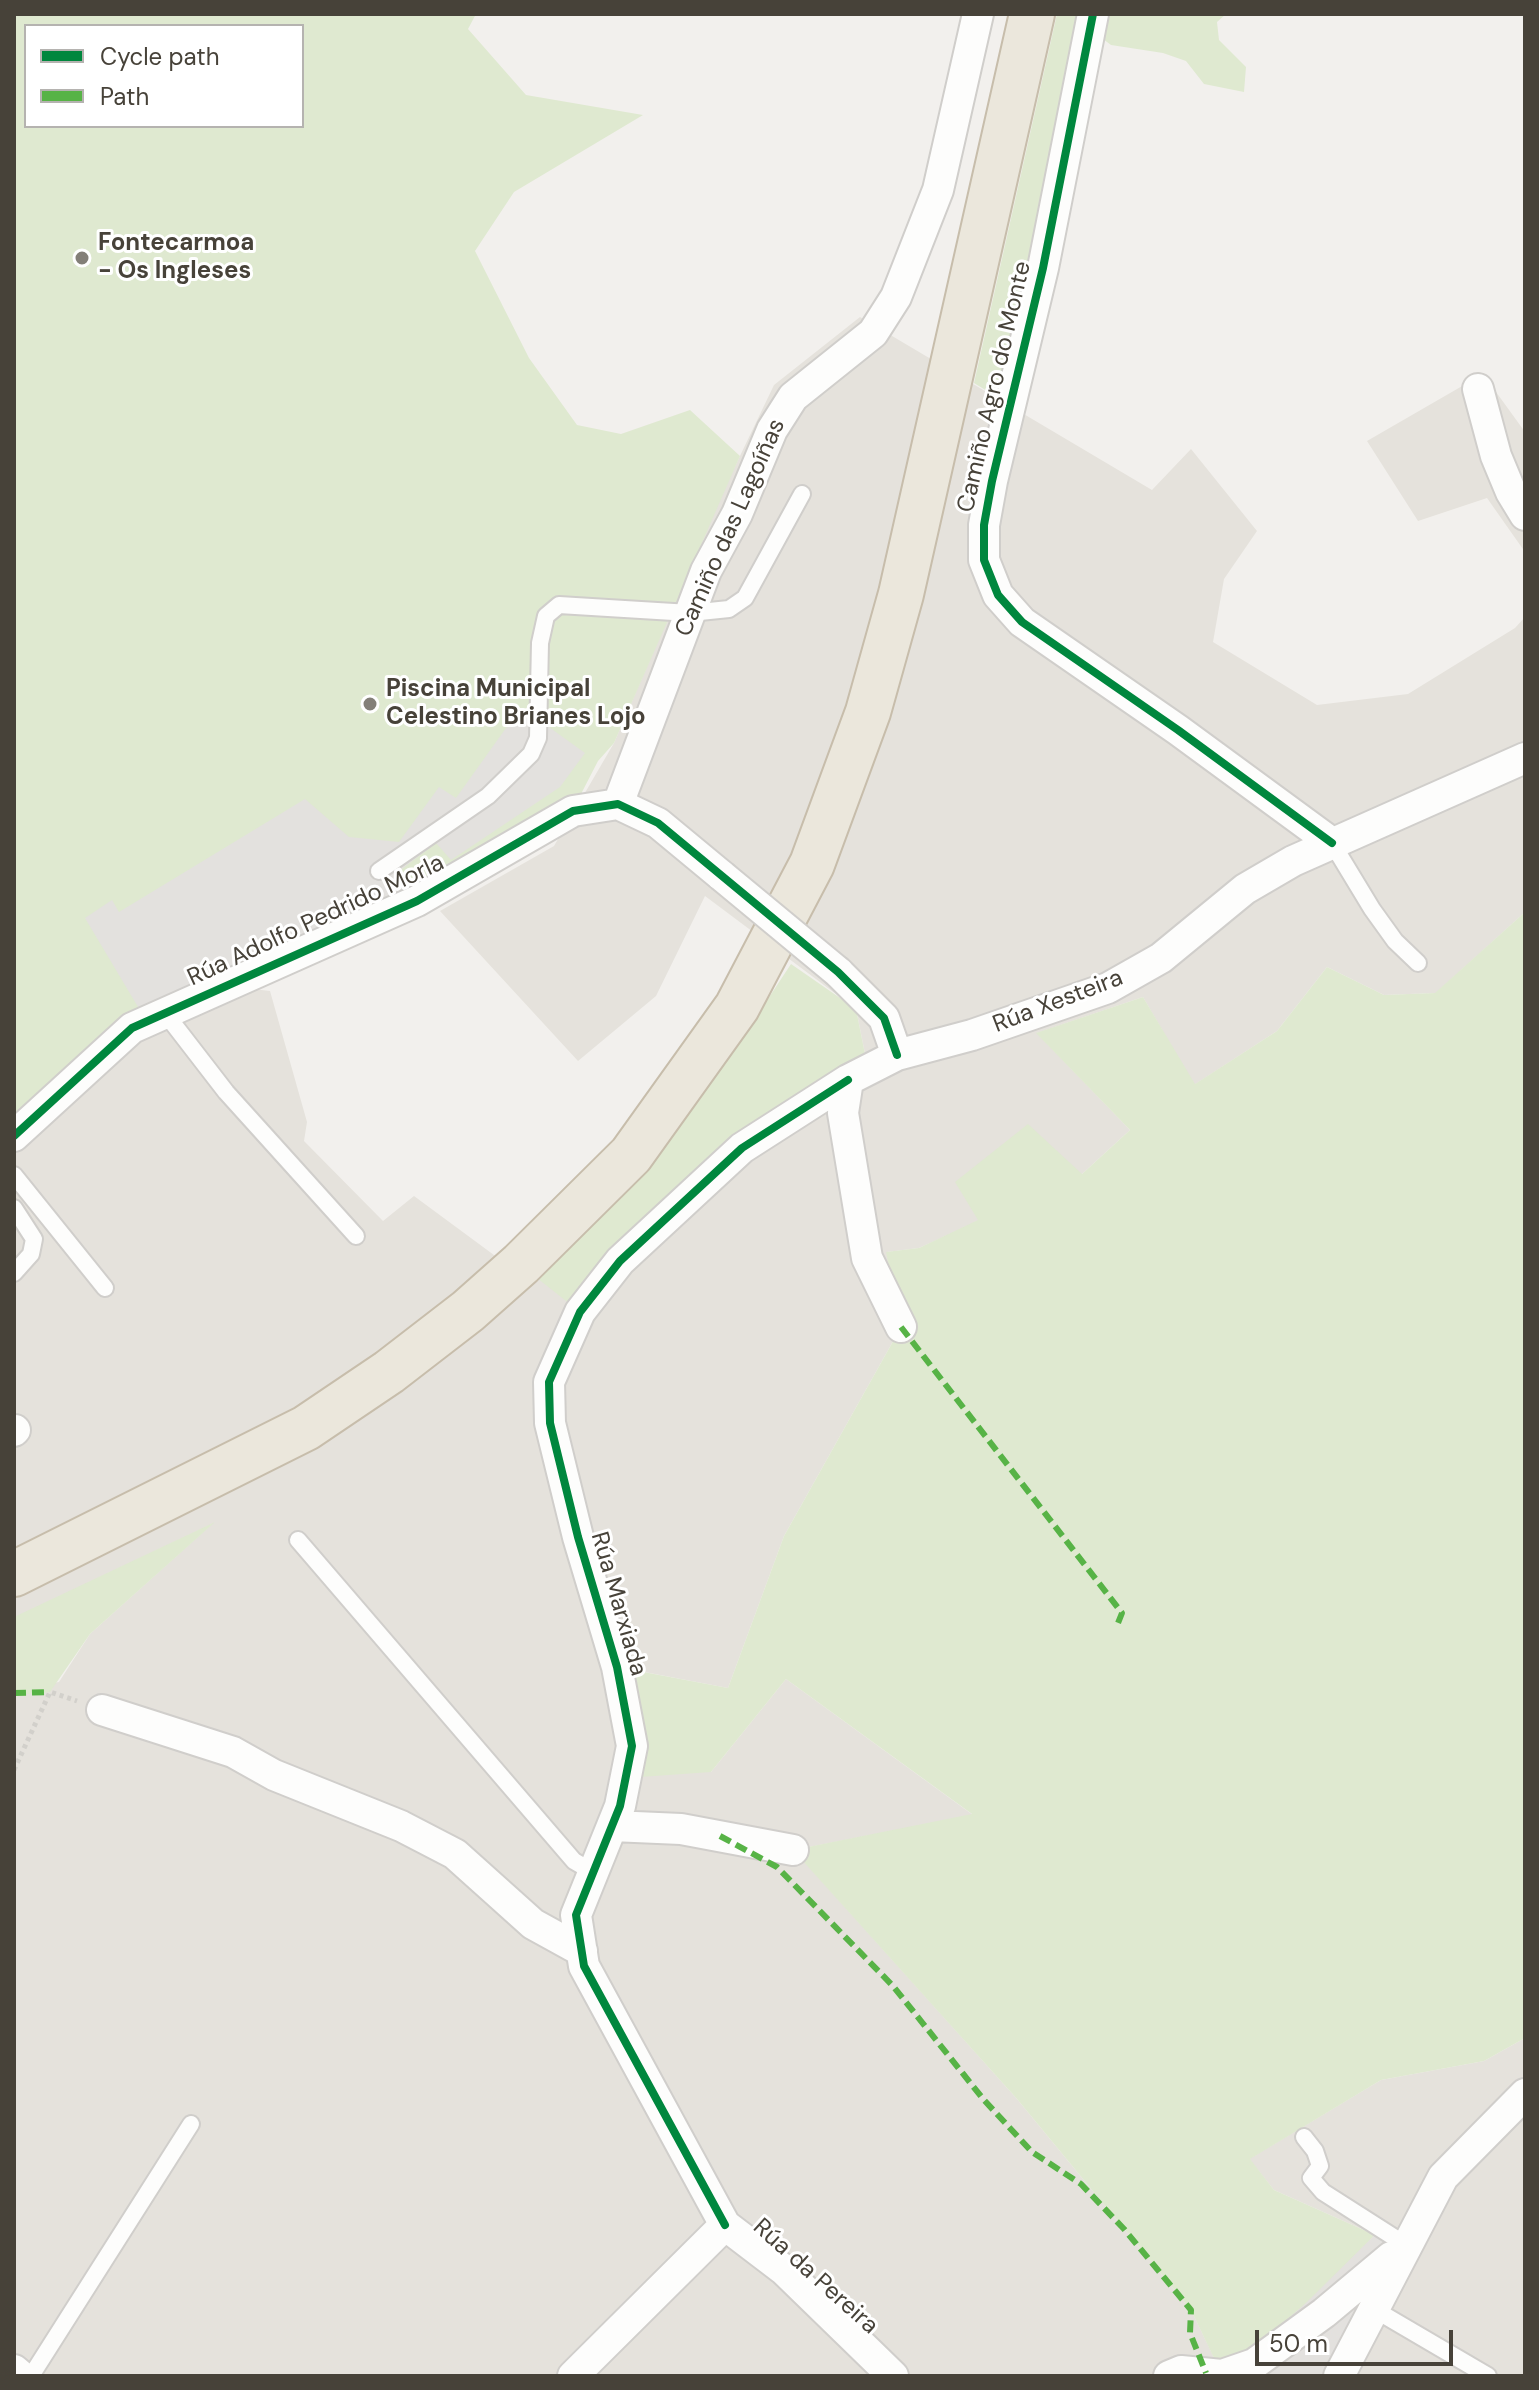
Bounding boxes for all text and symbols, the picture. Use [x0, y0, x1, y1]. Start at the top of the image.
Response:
legend [24, 24, 304, 128]
text: Cycle path [100, 41, 219, 72]
text: Path [100, 81, 149, 112]
place label: Fontecarmoa - Os Ingleses [98, 230, 254, 286]
marker: Fontecarmoa - Os Ingleses [73, 249, 91, 267]
street label: Camiño Agro do Monte [952, 259, 1038, 515]
street label: Camiño das Lagoíñas [670, 415, 792, 641]
place label: Piscina Municipal Celestino Brianes Lojo [386, 676, 646, 732]
marker: Piscina Municipal Celestino Brianes Lojo [361, 695, 379, 713]
street label: Rúa Adolfo Pedrido Morla [183, 849, 449, 993]
street label: Rúa Xesteira [989, 964, 1127, 1040]
street label: Rúa Marxiada [584, 1529, 652, 1679]
street label: Rúa da Pereira [746, 2213, 884, 2341]
scale bar [1259, 2314, 1457, 2364]
text: 50 m [1269, 2328, 1328, 2359]

